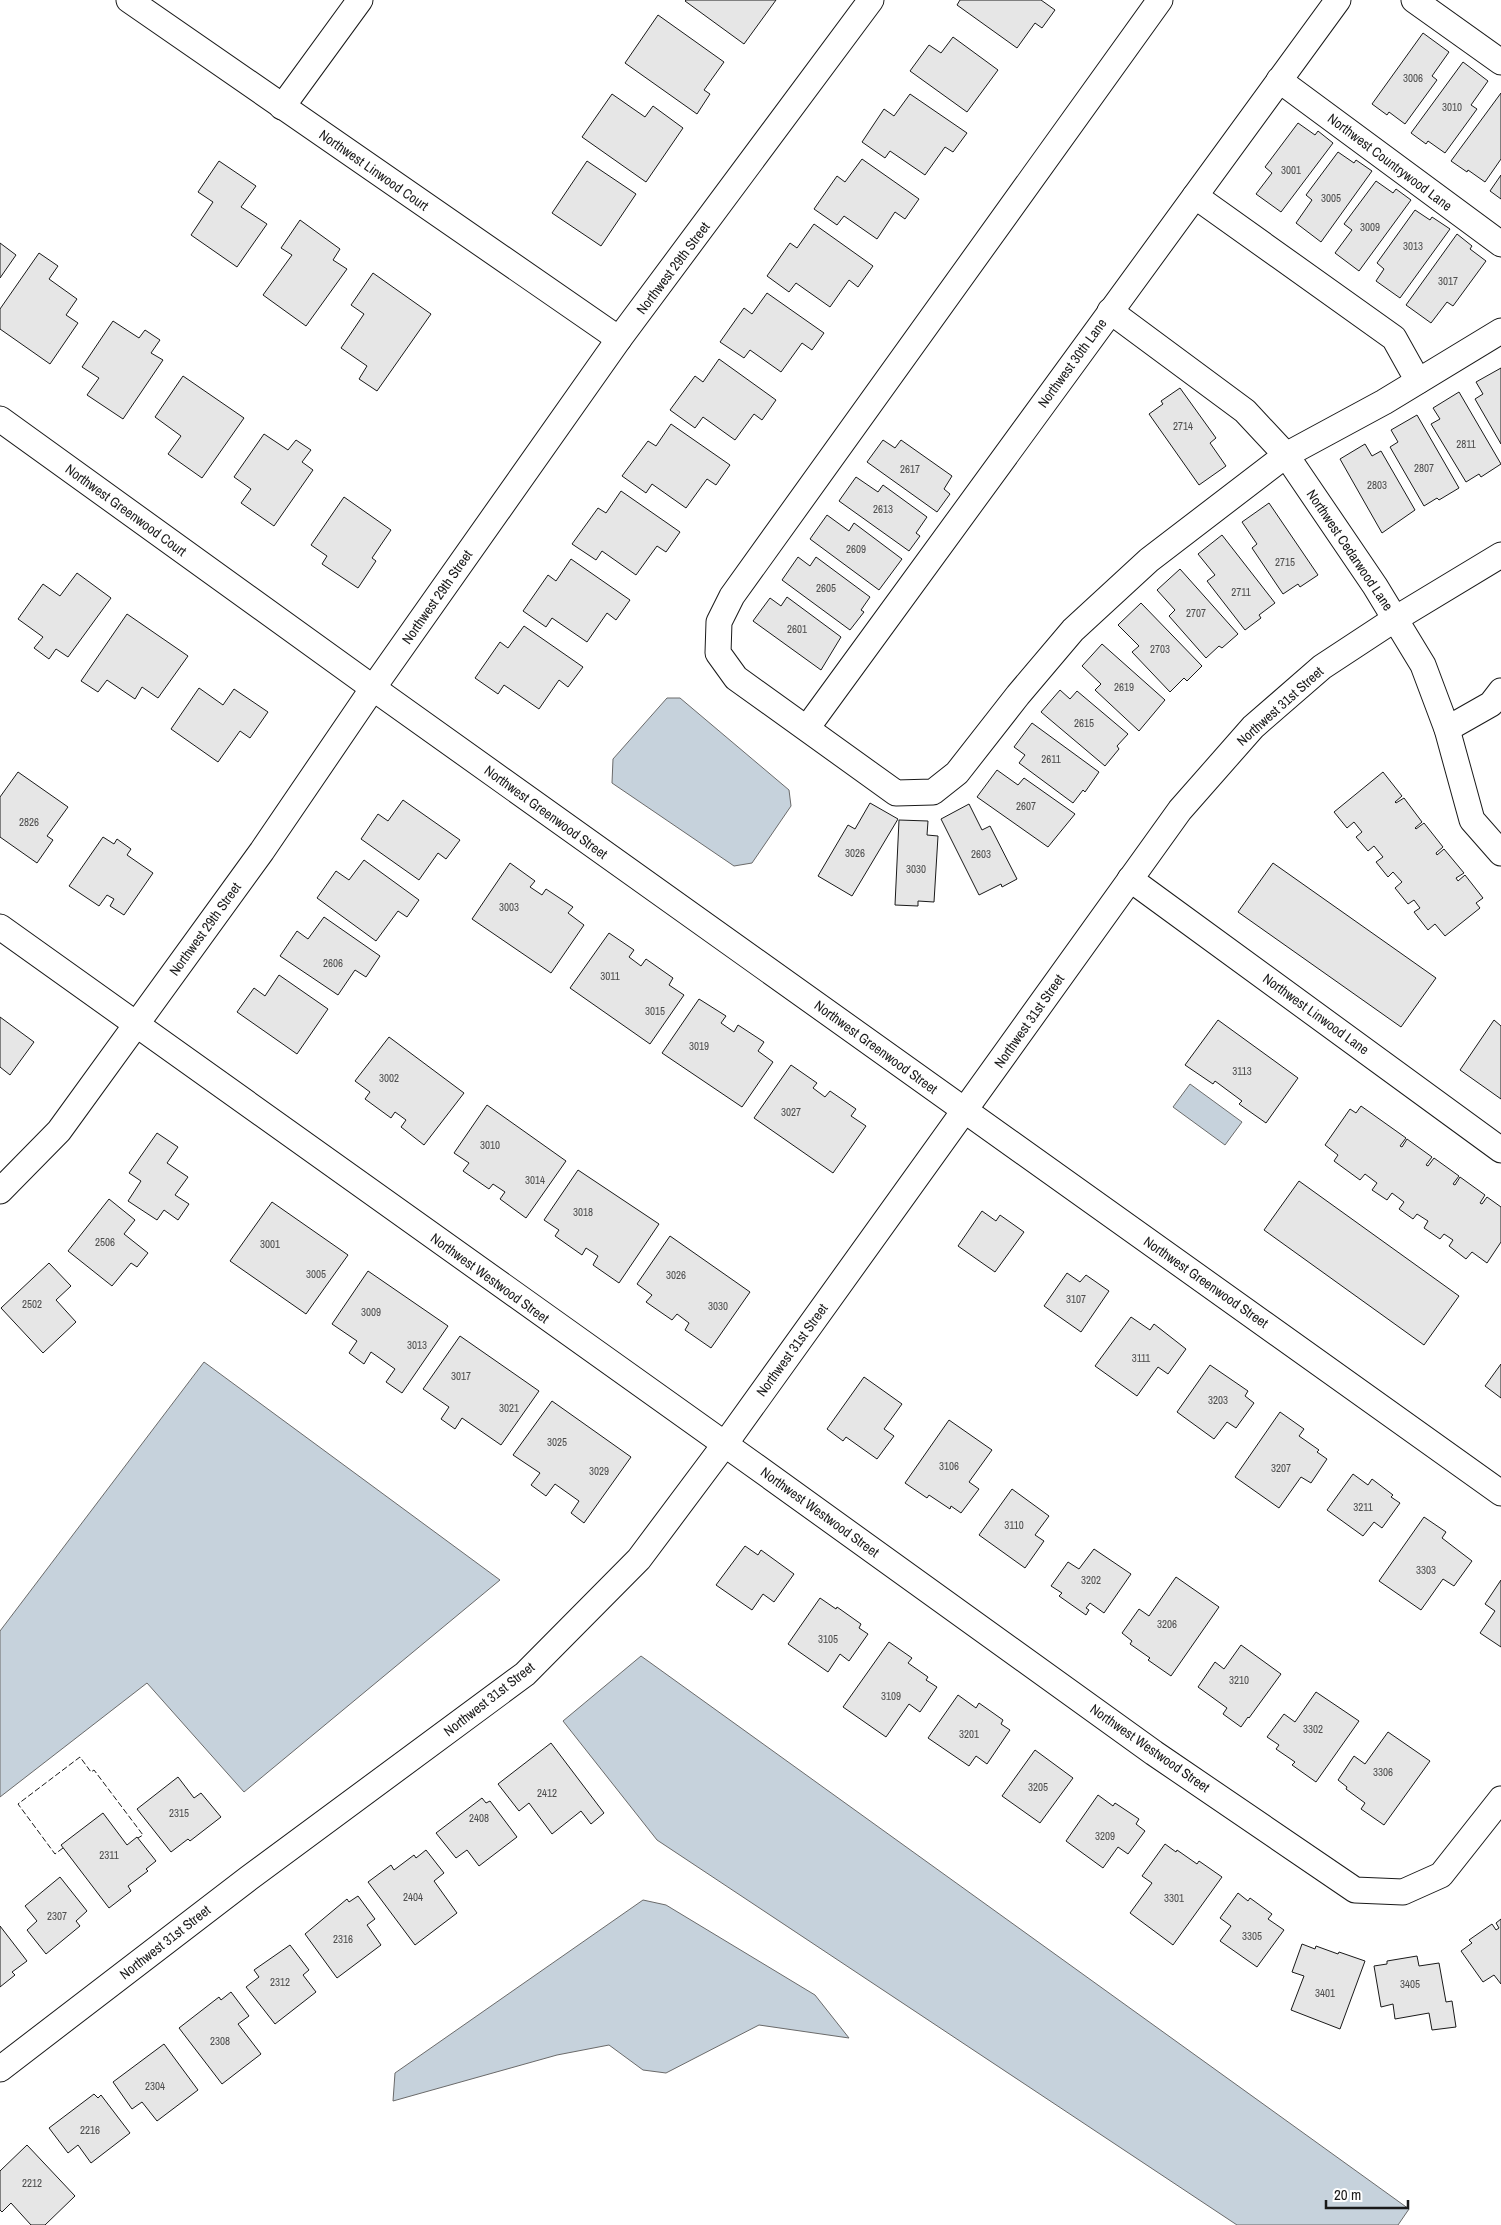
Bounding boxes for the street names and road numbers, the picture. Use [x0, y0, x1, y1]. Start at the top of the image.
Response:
street label: Northwest Countrywood Lane [1324, 109, 1456, 215]
street label: Northwest Linwood Court [316, 125, 432, 215]
street label: Northwest 29th Street [632, 218, 714, 318]
street label: Northwest 30th Lane [1034, 315, 1110, 411]
street label: Northwest Greenwood Court [62, 460, 190, 560]
street label: Northwest Cedarwood Lane [1303, 486, 1397, 614]
street label: Northwest 29th Street [398, 546, 476, 648]
street label: Northwest 31st Street [1233, 662, 1327, 750]
street label: Northwest Greenwood Street [481, 761, 611, 863]
street label: Northwest 29th Street [165, 879, 245, 979]
street label: Northwest Linwood Lane [1259, 969, 1373, 1059]
street label: Northwest 31st Street [990, 971, 1068, 1071]
street label: Northwest Greenwood Street [811, 996, 941, 1098]
street label: Northwest Westwood Street [427, 1229, 553, 1327]
street label: Northwest Greenwood Street [1140, 1232, 1272, 1332]
street label: Northwest 31st Street [752, 1300, 832, 1400]
street label: Northwest Westwood Street [757, 1463, 883, 1561]
street label: Northwest 31st Street [440, 1658, 538, 1740]
street label: Northwest Westwood Street [1087, 1700, 1213, 1796]
street label: Northwest 31st Street [116, 1901, 214, 1983]

